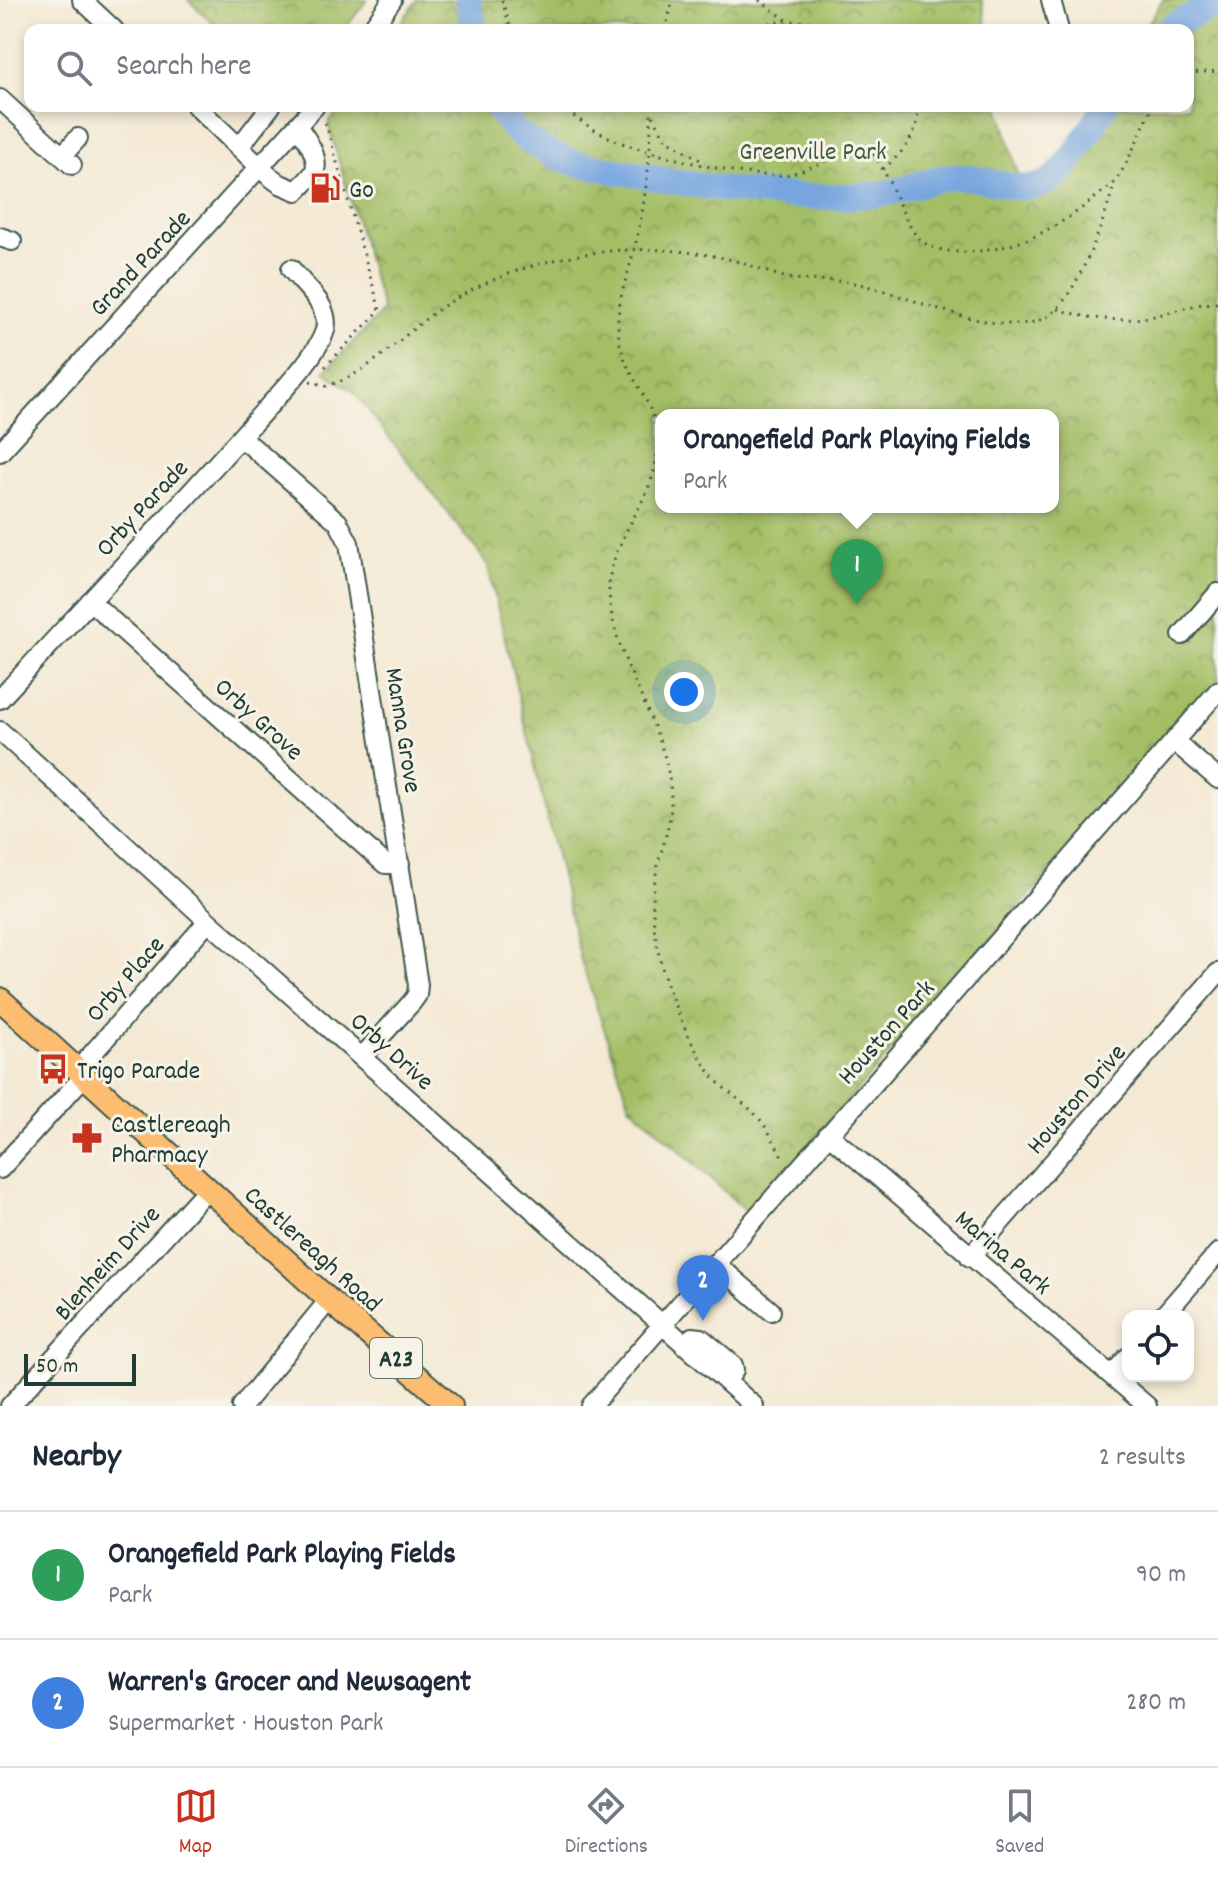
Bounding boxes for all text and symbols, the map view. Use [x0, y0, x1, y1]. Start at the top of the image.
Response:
search box [24, 24, 1194, 112]
icon: search [52, 46, 96, 90]
text: Search here [116, 47, 252, 90]
park label: Greenville Park [739, 135, 887, 172]
fuel station icon: Go [308, 171, 342, 205]
place label: Go [349, 173, 374, 210]
street label: Grand Parade [82, 203, 201, 326]
popup [655, 409, 1059, 513]
text: Orangefield Park Playing Fields [683, 421, 1031, 464]
street label: Orby Parade [88, 452, 199, 567]
text: Park [683, 464, 727, 501]
pin: 1 [831, 539, 883, 605]
street label: Manna Grove [373, 665, 430, 796]
street label: Orby Grove [205, 670, 311, 771]
your location [664, 672, 704, 712]
street label: Orby Place [78, 929, 175, 1032]
street label: Houston Park [830, 972, 945, 1094]
street label: Orby Drive [340, 1005, 441, 1101]
street label: Houston Drive [1019, 1037, 1136, 1164]
bus stop icon: Trigo Parade [36, 1052, 70, 1086]
place label: Trigo Parade [77, 1054, 200, 1091]
place label: Castlereagh Pharmacy [111, 1108, 231, 1175]
pharmacy icon: Castlereagh Pharmacy [70, 1121, 104, 1155]
street label: Castlereagh Road [234, 1179, 389, 1323]
street label: Blenheim Drive [47, 1198, 171, 1330]
street label: Marina Park [945, 1202, 1058, 1305]
pin: 2 [677, 1255, 729, 1321]
map controls [1122, 1310, 1194, 1382]
button: locate [1122, 1310, 1194, 1382]
road number: A23 [370, 1338, 422, 1378]
scale bar [24, 1350, 136, 1386]
text: 50 m [36, 1352, 78, 1383]
text: Nearby [32, 1434, 121, 1483]
text: 2 results [1099, 1440, 1186, 1477]
text: Orangefield Park Playing Fields [108, 1535, 456, 1578]
text: 1 [55, 1557, 61, 1594]
text: 90 m [1136, 1557, 1186, 1594]
text: Park [108, 1578, 152, 1615]
text: Warren's Grocer and Newsagent [108, 1663, 471, 1706]
text: 2 [52, 1685, 64, 1722]
text: 280 m [1126, 1685, 1186, 1722]
text: Supermarket · Houston Park [108, 1706, 383, 1743]
tab: Map [174, 1784, 218, 1863]
tab: Directions [565, 1784, 648, 1863]
tab: Saved [995, 1784, 1044, 1863]

